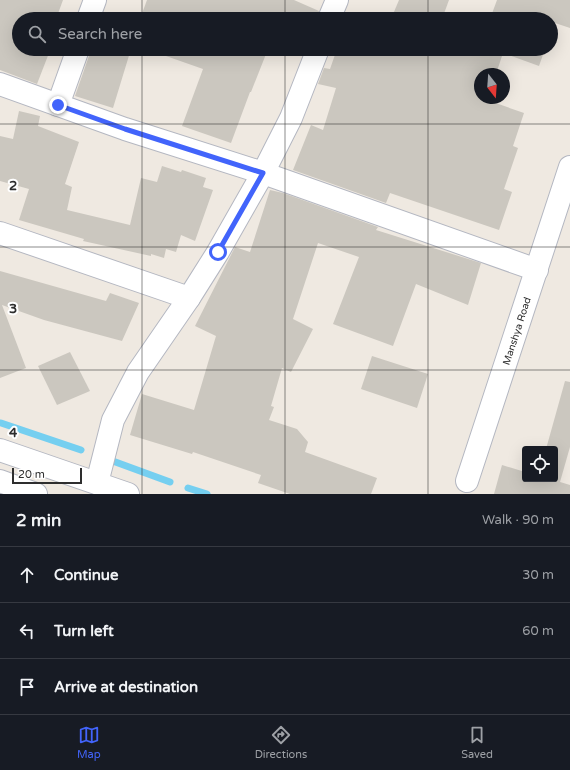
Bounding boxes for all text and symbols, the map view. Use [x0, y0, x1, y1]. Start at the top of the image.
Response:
search box [12, 12, 558, 56]
icon: search [26, 23, 48, 45]
text: Search here [58, 25, 142, 43]
north arrow [474, 68, 510, 104]
route end [49, 96, 67, 114]
text: 2 [9, 178, 17, 194]
route start [209, 243, 227, 261]
street label: Manshya Road [500, 296, 534, 367]
text: 3 [9, 301, 17, 317]
text: 4 [9, 425, 18, 441]
map controls [522, 446, 558, 482]
button: locate [522, 446, 558, 482]
scale bar [12, 466, 82, 485]
text: 20 m [18, 468, 45, 481]
text: 2 min [16, 510, 61, 531]
text: Walk · 90 m [482, 512, 554, 528]
icon: ahead [16, 564, 38, 586]
text: Continue [54, 566, 118, 584]
text: 30 m [522, 567, 554, 583]
icon: left [16, 620, 38, 642]
text: Turn left [54, 622, 114, 640]
text: 60 m [522, 623, 554, 639]
icon: arrive [16, 676, 38, 698]
text: Arrive at destination [54, 678, 198, 696]
tab: Map [77, 724, 101, 761]
tab: Directions [255, 724, 307, 761]
tab: Saved [461, 724, 493, 761]

